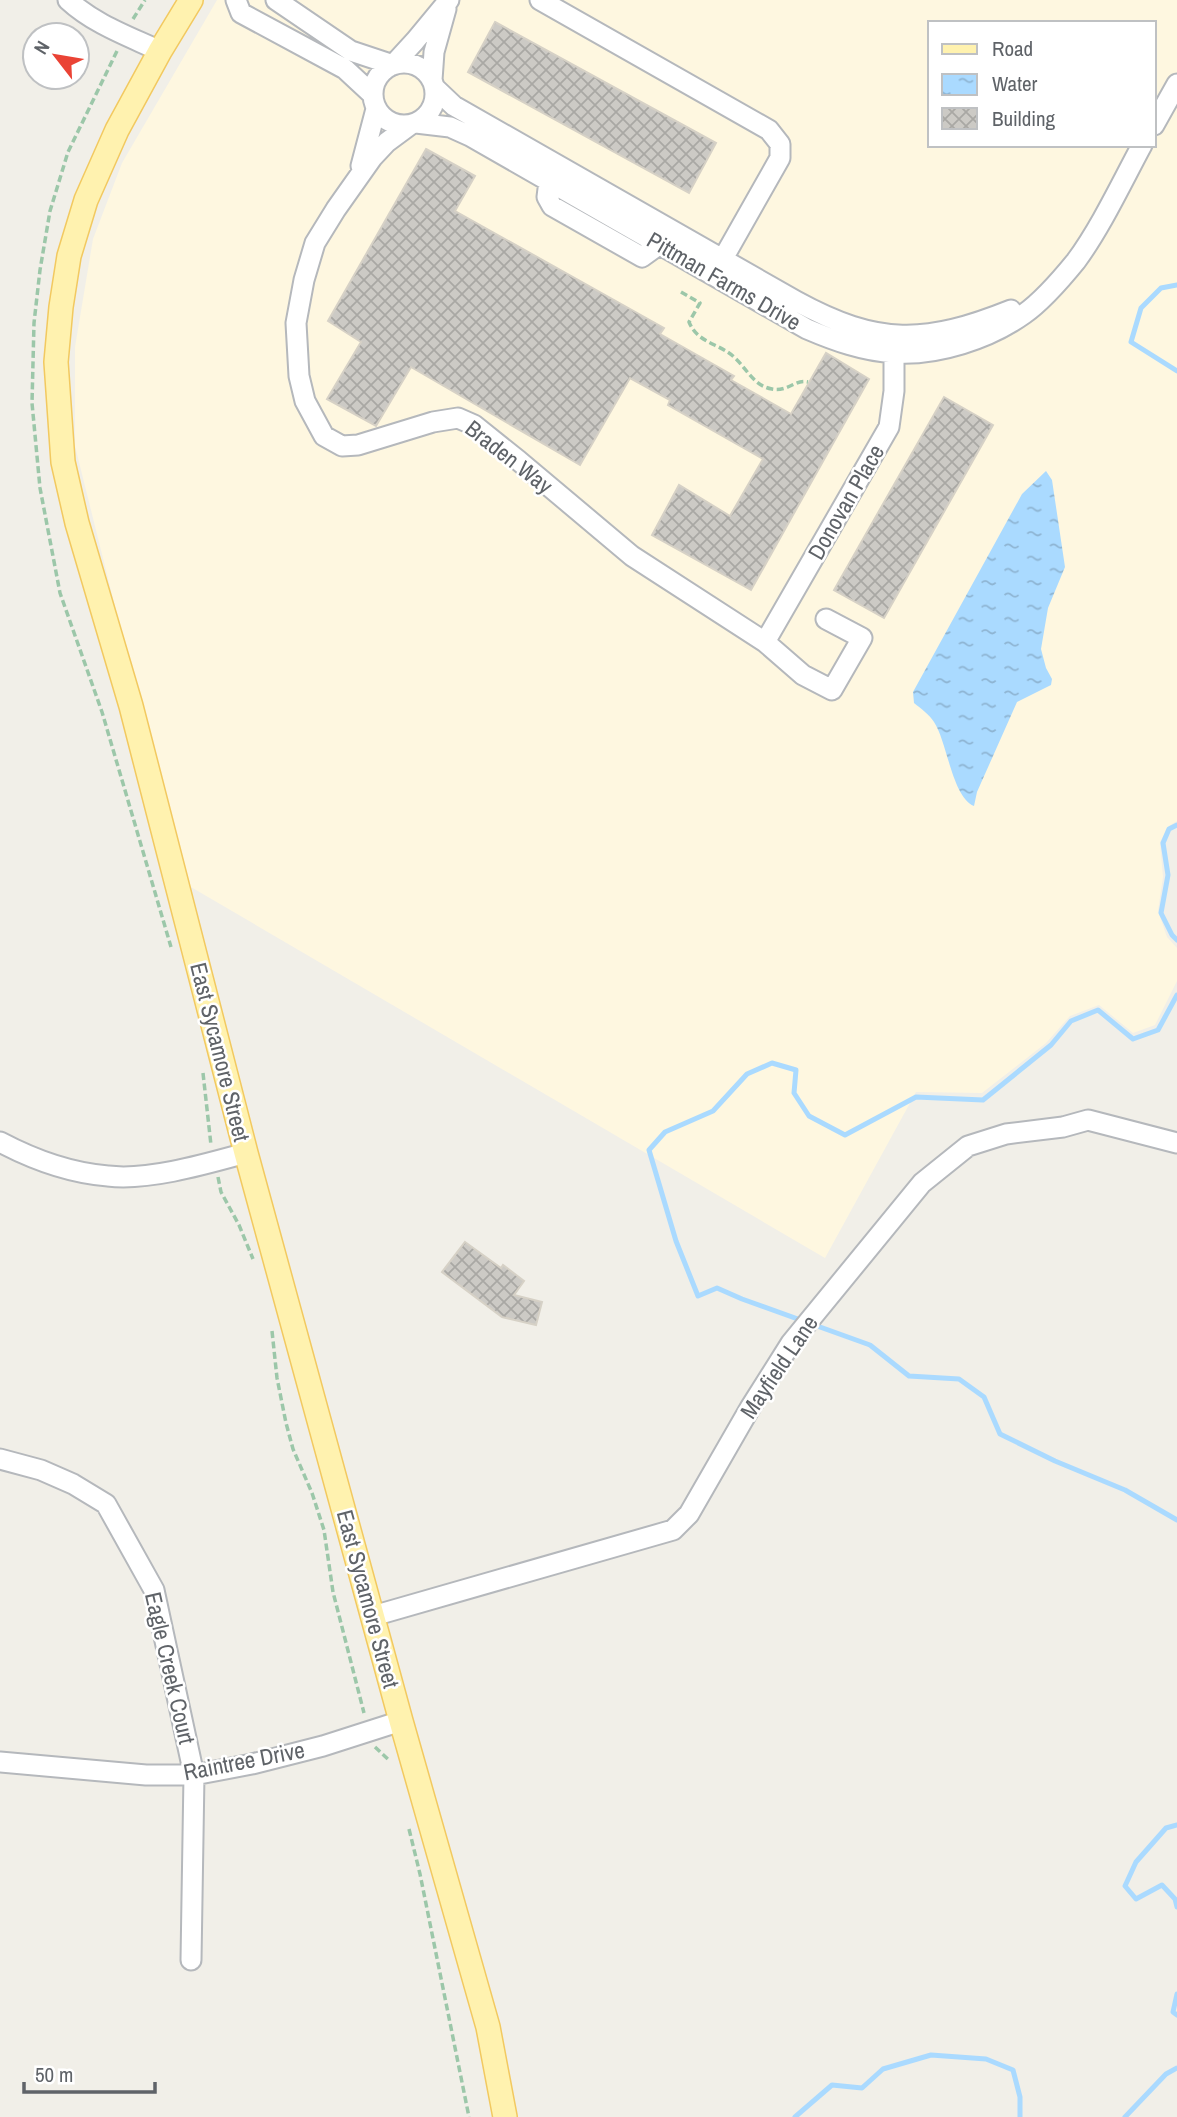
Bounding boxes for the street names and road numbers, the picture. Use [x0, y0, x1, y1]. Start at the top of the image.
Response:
street label: Pittman Farms Drive [642, 224, 807, 337]
street label: Braden Way [459, 413, 560, 501]
street label: Donovan Place [800, 439, 891, 565]
street label: East Sycamore Street [183, 959, 258, 1145]
street label: Mayfield Lane [733, 1309, 825, 1425]
street label: East Sycamore Street [330, 1506, 407, 1691]
street label: Eagle Creek Court [138, 1589, 203, 1747]
street label: Raintree Drive [181, 1734, 307, 1787]

